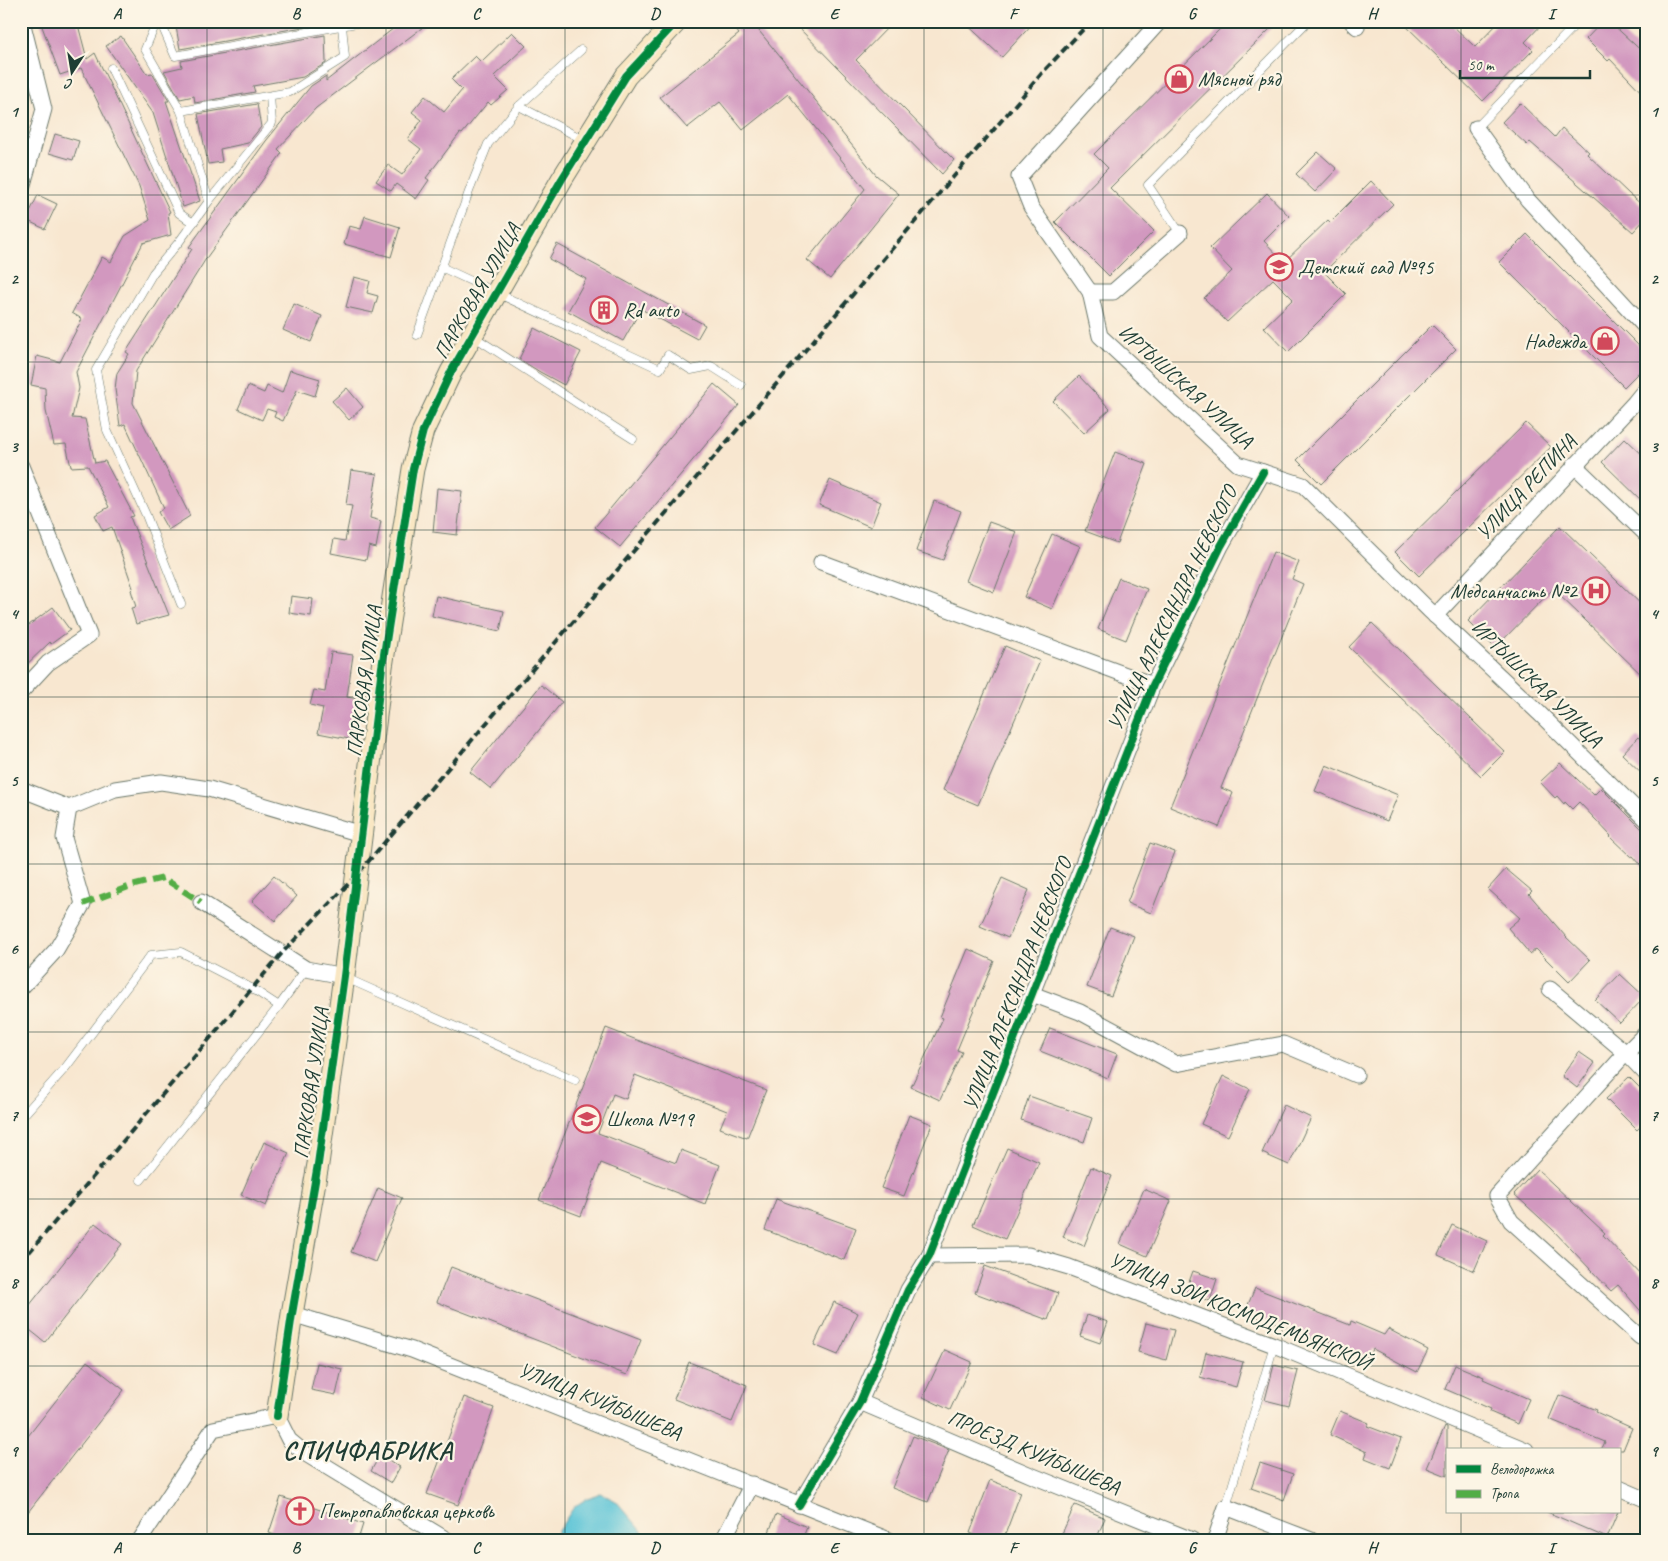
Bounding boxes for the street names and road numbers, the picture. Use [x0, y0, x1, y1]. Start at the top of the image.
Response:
street label: ПАРКОВАЯ УЛИЦА [428, 217, 527, 363]
street label: ИРТЫШСКАЯ УЛИЦА [1113, 319, 1259, 454]
street label: УЛИЦА РЕПИНА [1470, 428, 1582, 545]
street label: УЛИЦА АЛЕКСАНДРА НЕВСКОГО [1101, 479, 1244, 734]
street label: ПАРКОВАЯ УЛИЦА [341, 602, 388, 758]
street label: ИРТЫШСКАЯ УЛИЦА [1466, 614, 1608, 753]
street label: УЛИЦА АЛЕКСАНДРА НЕВСКОГО [957, 852, 1078, 1114]
street label: ПАРКОВАЯ УЛИЦА [288, 1004, 335, 1160]
street label: УЛИЦА ЗОИ КОСМОДЕМЬЯНСКОЙ [1105, 1247, 1378, 1377]
street label: УЛИЦА КУЙБЫШЕВА [515, 1356, 686, 1446]
street label: ПРОЕЗД КУЙБЫШЕВА [944, 1404, 1124, 1500]

